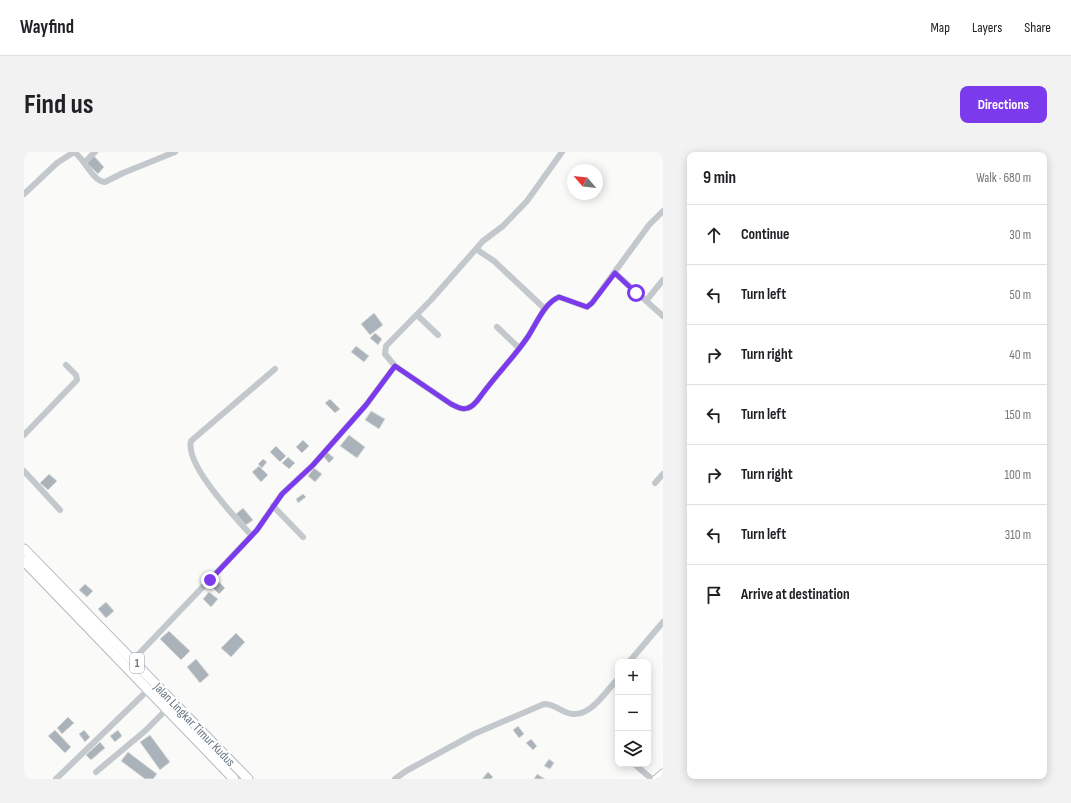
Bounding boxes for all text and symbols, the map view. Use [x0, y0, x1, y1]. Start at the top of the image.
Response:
text: Wayfind [20, 16, 74, 39]
text: Map [930, 19, 950, 36]
text: Layers [972, 19, 1002, 36]
text: Share [1024, 19, 1051, 36]
button: Directions [960, 86, 1047, 123]
text: Find us [24, 88, 93, 121]
north arrow [567, 164, 603, 200]
text: 9 min [703, 168, 736, 188]
text: Walk · 680 m [976, 170, 1031, 186]
icon: ahead [703, 224, 725, 246]
text: Continue [741, 225, 790, 244]
text: 30 m [1009, 227, 1031, 243]
route start [627, 284, 645, 302]
icon: left [703, 284, 725, 306]
text: Turn left [741, 285, 786, 304]
text: 50 m [1010, 287, 1031, 303]
icon: right [703, 344, 725, 366]
text: Turn right [741, 345, 793, 364]
text: 40 m [1009, 347, 1031, 363]
icon: left [703, 404, 725, 426]
text: Turn left [741, 405, 786, 424]
text: 150 m [1005, 407, 1031, 423]
icon: right [703, 464, 725, 486]
text: Turn right [741, 465, 793, 484]
text: 100 m [1004, 467, 1031, 483]
icon: left [703, 524, 725, 546]
text: Turn left [741, 525, 786, 544]
text: 310 m [1005, 527, 1031, 543]
route end [201, 571, 219, 589]
icon: arrive [703, 584, 725, 606]
text: Arrive at destination [741, 585, 850, 604]
road number: 1 [130, 653, 144, 673]
map controls [615, 659, 651, 767]
button: + [615, 659, 651, 695]
street label: Jalan Lingkar Timur Kudus [149, 679, 239, 770]
button: − [615, 695, 651, 731]
button: layers [615, 731, 651, 767]

